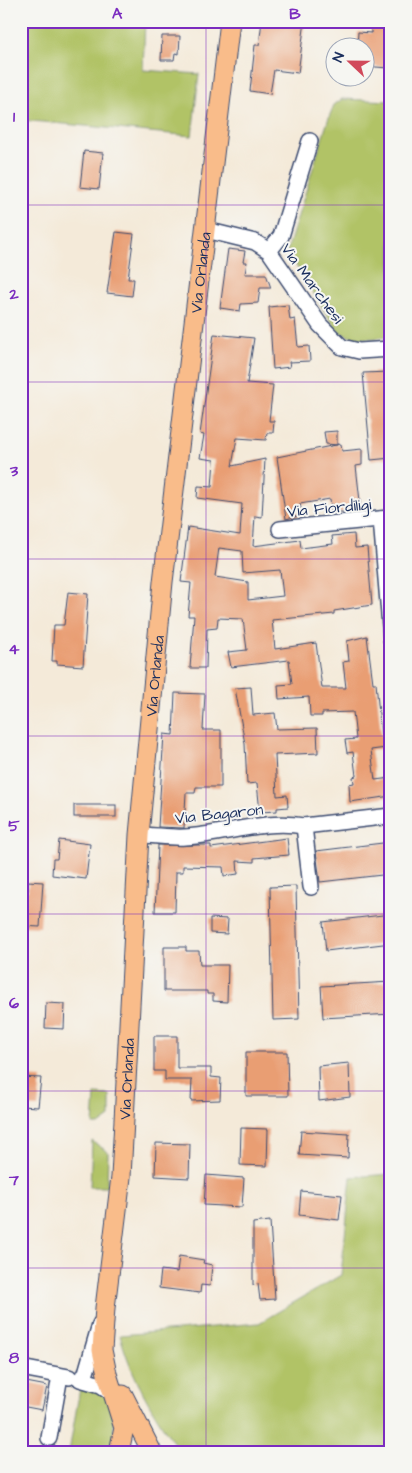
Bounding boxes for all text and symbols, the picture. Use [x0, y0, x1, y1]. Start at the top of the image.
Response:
text: A [112, 3, 123, 25]
text: B [289, 3, 301, 25]
north arrow [324, 38, 374, 88]
text: N [328, 49, 350, 65]
text: 1 [13, 106, 16, 128]
street label: Via Orlanda [185, 231, 217, 314]
street label: Via Marchesi [276, 239, 349, 329]
text: 2 [8, 283, 19, 305]
text: 3 [9, 460, 19, 482]
street label: Via Fiordiligi [286, 493, 373, 524]
street label: Via Orlanda [140, 634, 170, 718]
text: 4 [9, 638, 20, 660]
street label: Via Bagaron [174, 798, 264, 831]
text: 5 [8, 815, 20, 837]
text: 6 [9, 992, 19, 1014]
street label: Via Orlanda [114, 1038, 140, 1120]
text: 7 [8, 1169, 19, 1191]
text: 8 [9, 1347, 20, 1369]

